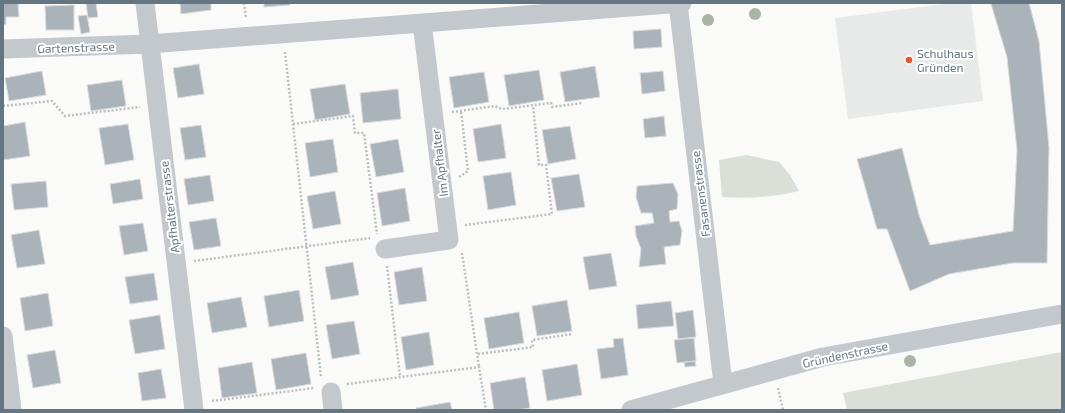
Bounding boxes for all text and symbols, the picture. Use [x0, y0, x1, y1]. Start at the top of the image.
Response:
street label: Gartenstrasse [37, 39, 115, 55]
place label: Schulhaus Gründen [917, 46, 973, 74]
marker: Schulhaus Gründen [904, 55, 914, 65]
street label: Im Apfhalter [428, 128, 450, 198]
street label: Fasanenstrasse [688, 150, 712, 238]
street label: Apfhalterstrasse [156, 160, 182, 254]
street label: Gründenstrasse [801, 338, 889, 370]

